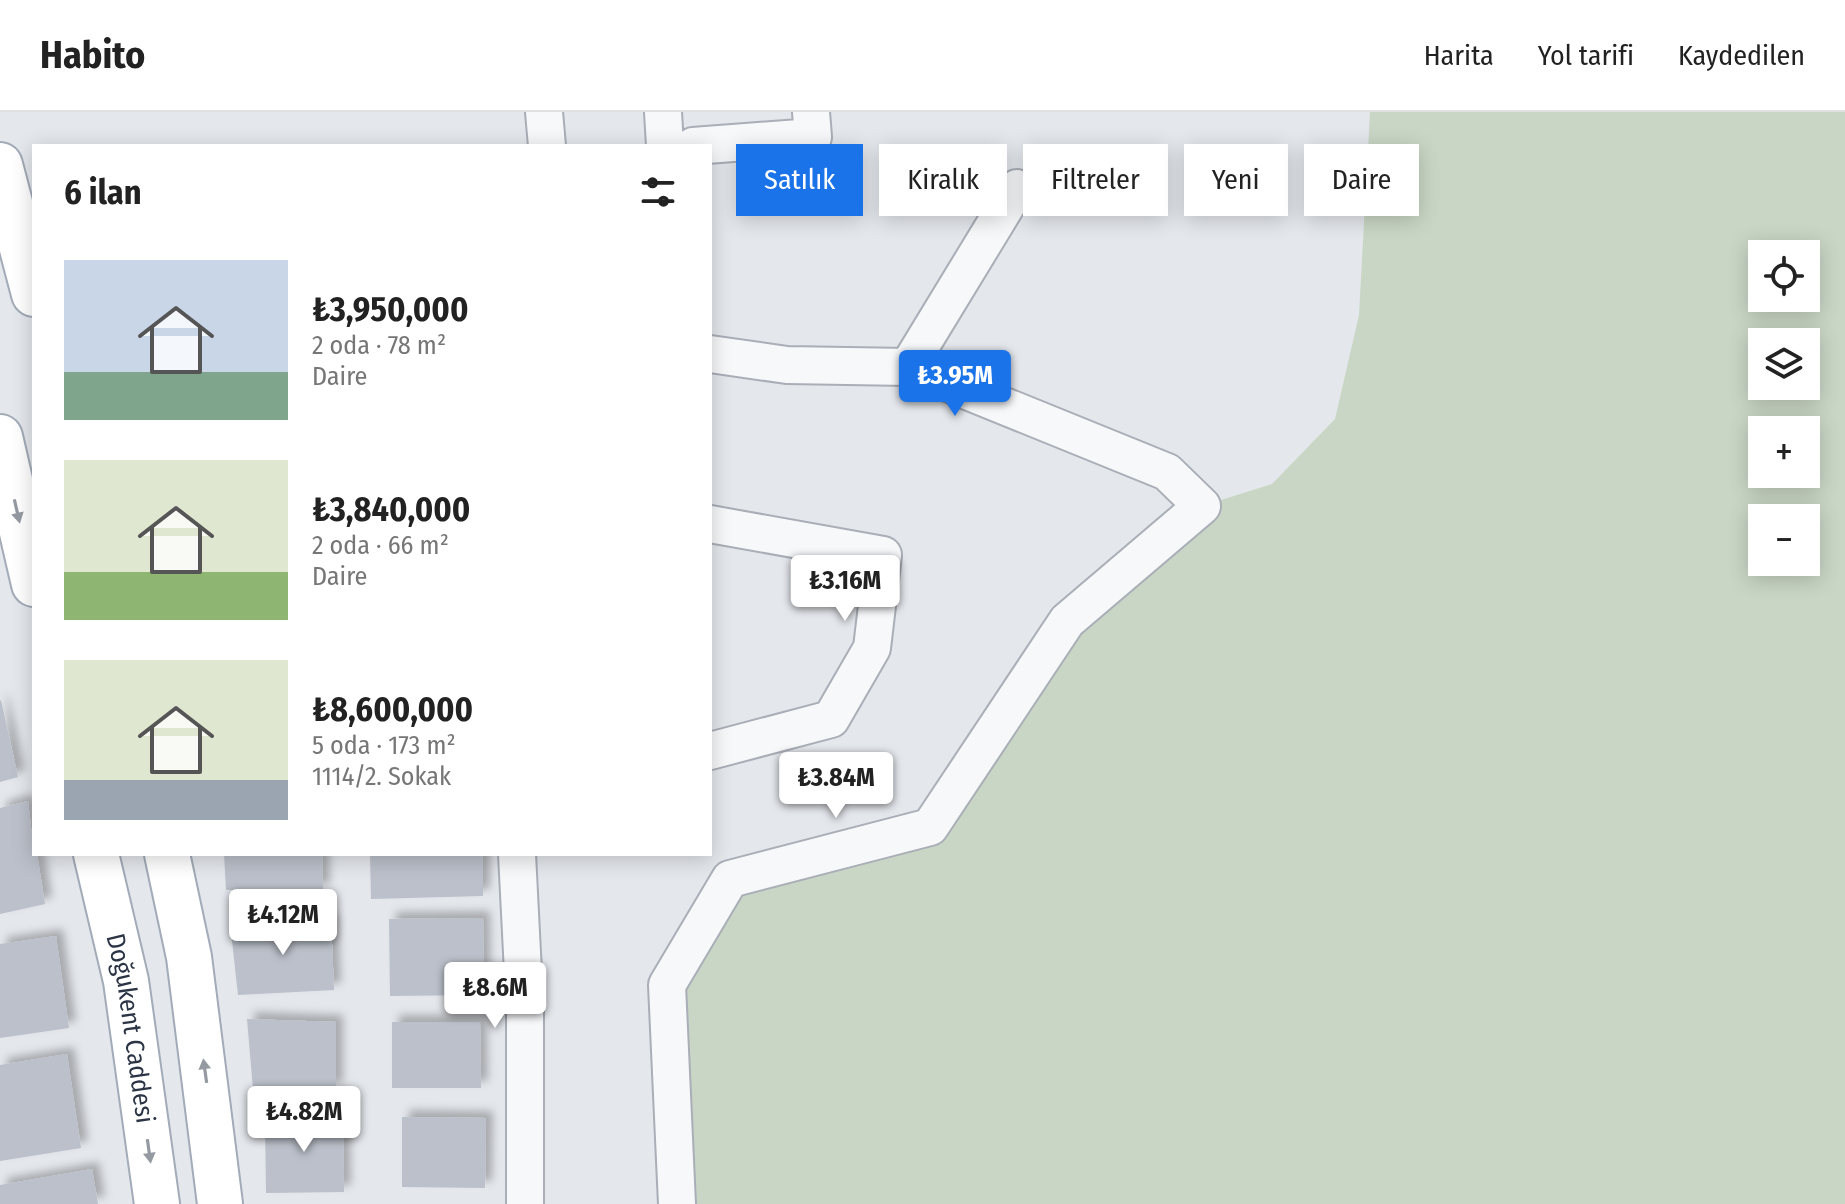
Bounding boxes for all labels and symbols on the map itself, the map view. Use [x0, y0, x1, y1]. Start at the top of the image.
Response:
pin: ₺3.95M [890, 350, 1020, 418]
one-way arrow [11, 498, 24, 523]
pin: ₺3.16M [780, 555, 910, 623]
pin: ₺3.84M [771, 752, 901, 820]
pin: ₺4.12M [218, 889, 348, 957]
street label: Doğukent Caddesi [100, 930, 161, 1125]
pin: ₺8.6M [439, 962, 551, 1030]
one-way arrow [198, 1058, 211, 1083]
pin: ₺4.82M [239, 1086, 369, 1154]
one-way arrow [143, 1139, 156, 1164]

